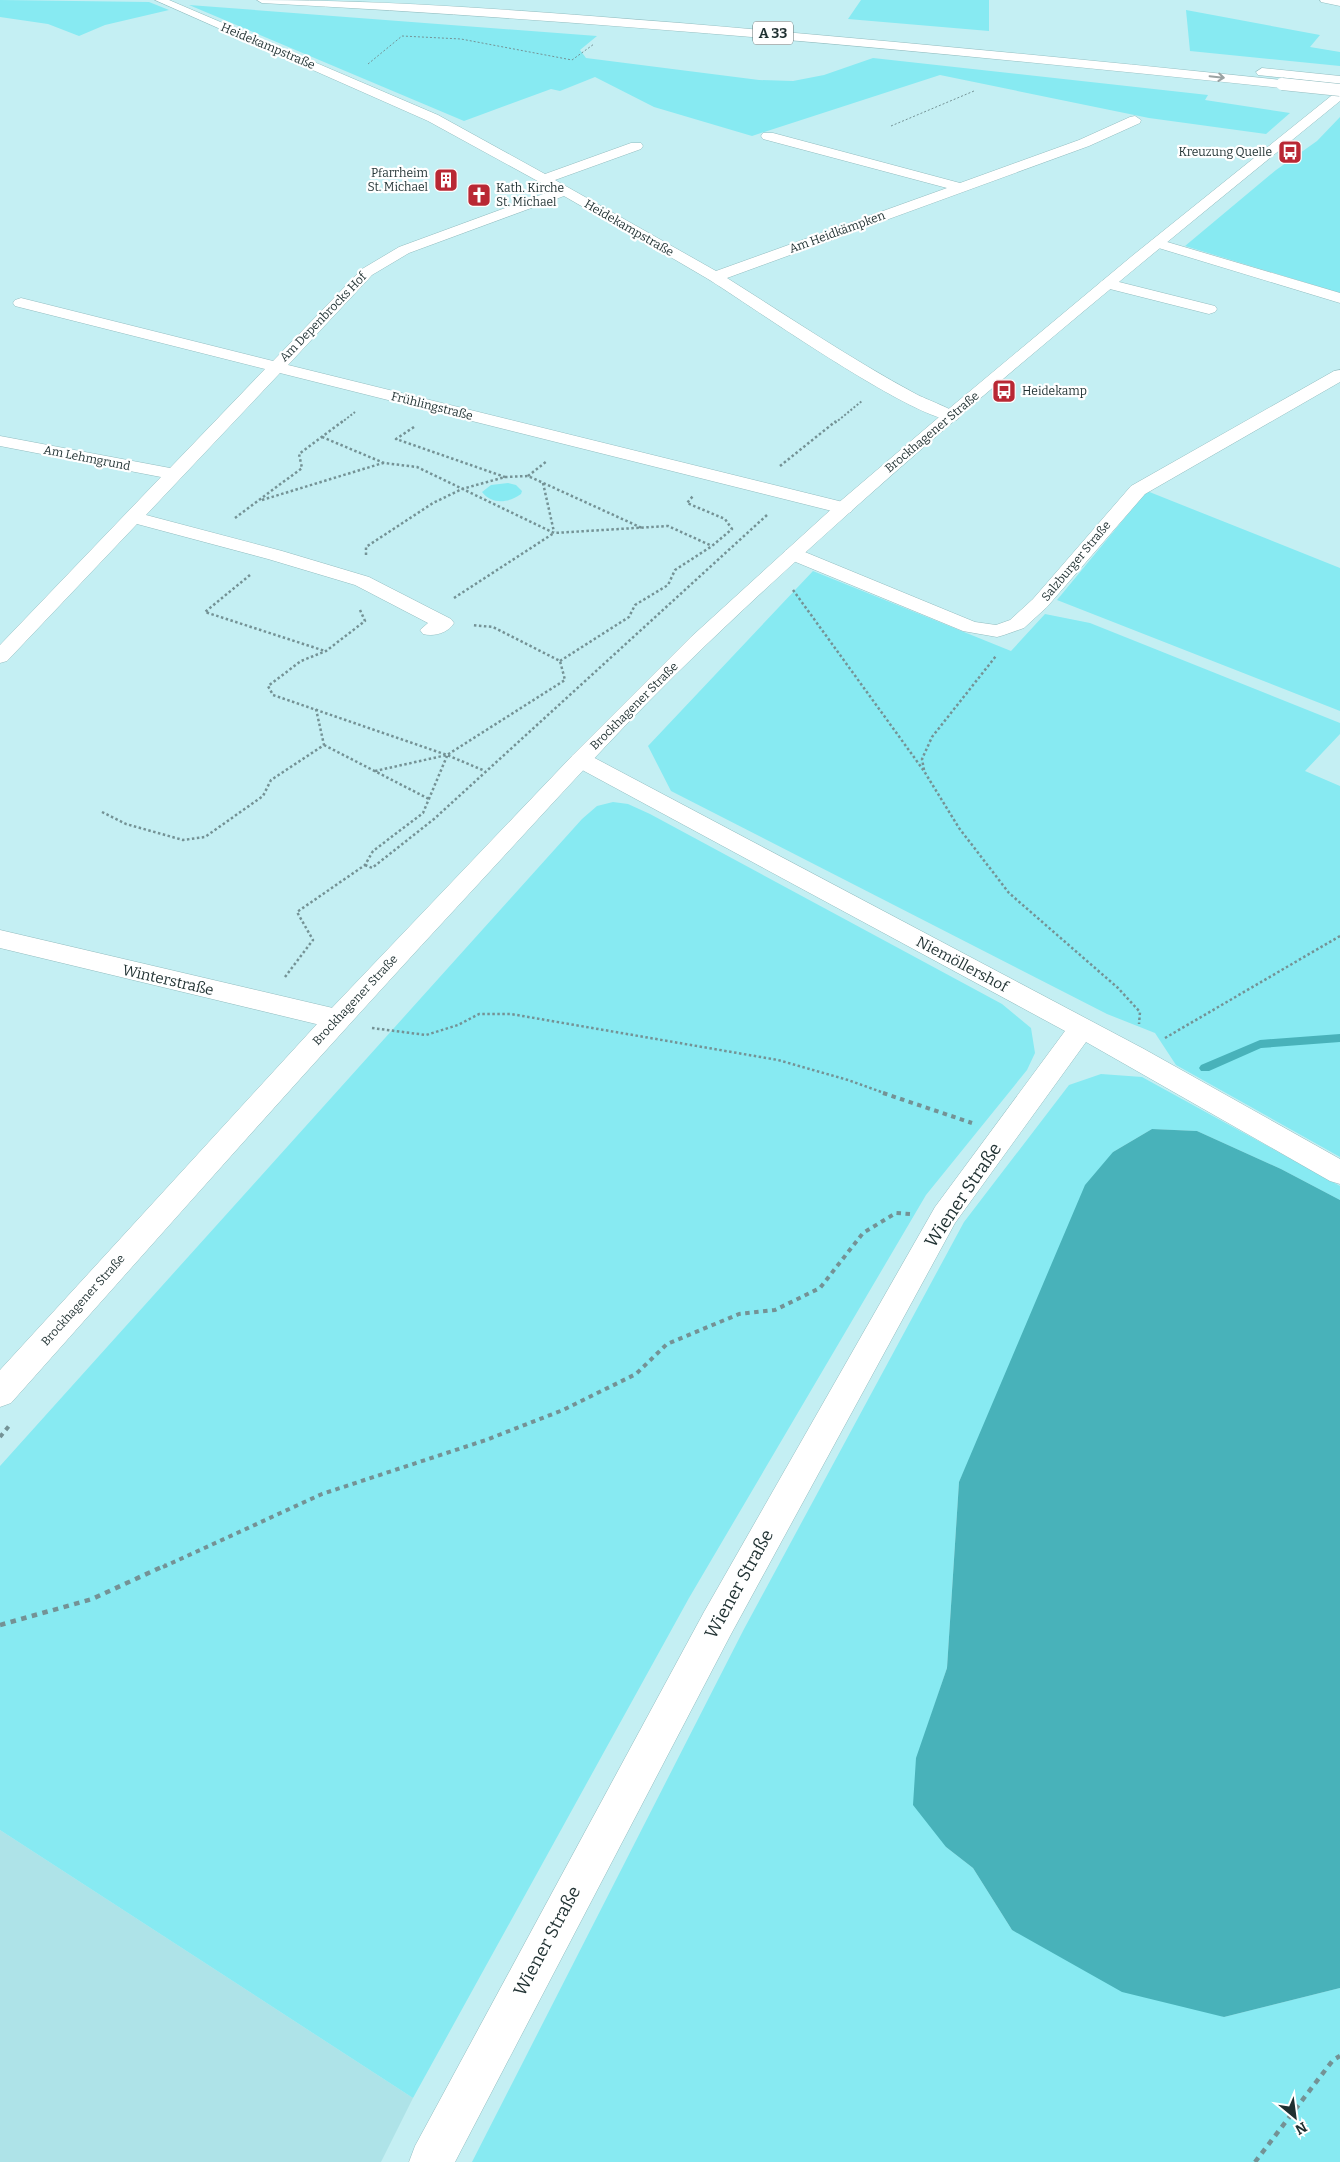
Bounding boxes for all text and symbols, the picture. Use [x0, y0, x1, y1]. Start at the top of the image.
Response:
street label: Heidekampstraße [219, 20, 317, 72]
road number: A 33 [753, 22, 793, 44]
one-way arrow [1209, 72, 1225, 82]
bus stop icon: Kreuzung Quelle [1277, 139, 1303, 165]
place label: Kreuzung Quelle [1178, 145, 1272, 159]
place label: Pfarrheim St. Michael [367, 166, 429, 194]
building icon: Pfarrheim St. Michael [433, 167, 459, 193]
place label: Kath. Kirche St. Michael [496, 181, 564, 209]
church icon: Kath. Kirche St. Michael [466, 182, 492, 208]
street label: Heidekampstraße [582, 197, 676, 259]
street label: Am Heidkämpken [787, 208, 887, 256]
street label: Am Depenbrocks Hof [277, 269, 370, 364]
bus stop icon: Heidekamp [991, 378, 1017, 404]
place label: Heidekamp [1022, 384, 1087, 398]
street label: Frühlingstraße [390, 389, 474, 423]
street label: Brockhagener Straße [882, 389, 982, 475]
street label: Am Lehmgrund [42, 443, 132, 473]
street label: Salzburger Straße [1038, 518, 1114, 604]
street label: Brockhagener Straße [587, 659, 681, 753]
street label: Niemöllershof [913, 932, 1012, 997]
street label: Brockhagener Straße [310, 952, 400, 1048]
street label: Winterstraße [121, 961, 215, 999]
street label: Wiener Straße [920, 1139, 1006, 1251]
street label: Brockhagener Straße [38, 1251, 128, 1349]
street label: Wiener Straße [700, 1526, 778, 1642]
street label: Wiener Straße [509, 1882, 585, 2000]
north arrow [1270, 2092, 1320, 2142]
text: N [1292, 2118, 1310, 2138]

